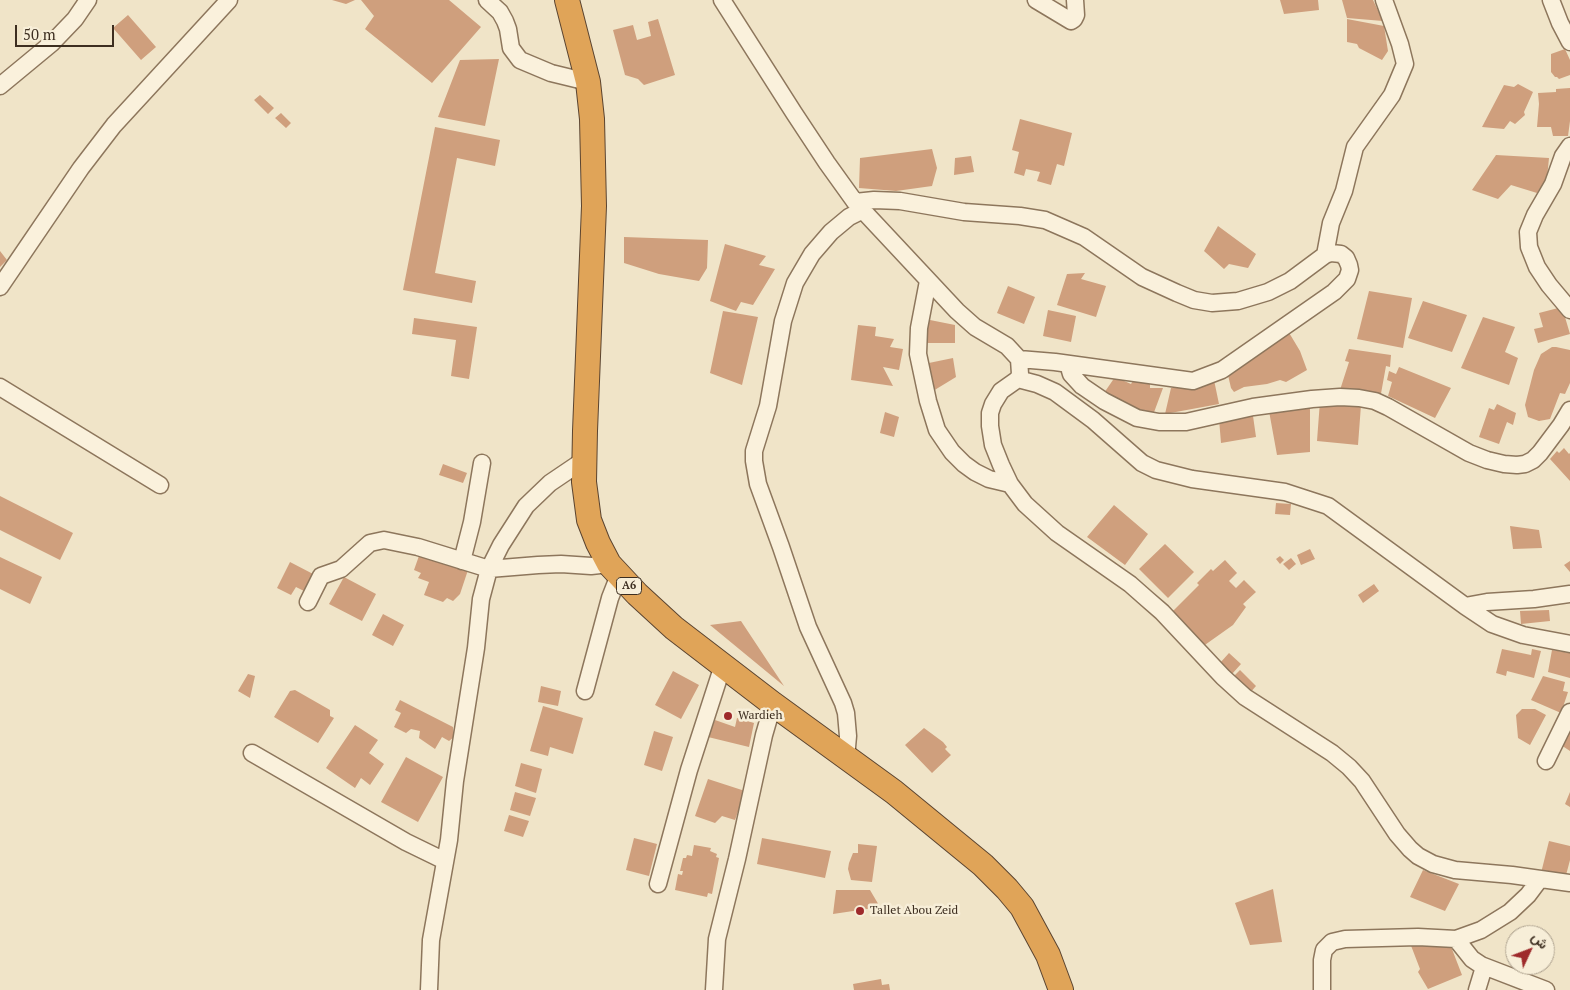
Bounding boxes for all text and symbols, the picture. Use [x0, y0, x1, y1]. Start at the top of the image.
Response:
scale bar [18, 15, 116, 47]
text: 50 m [23, 24, 56, 44]
road number: A6 [616, 578, 642, 594]
place label: Wardieh [738, 709, 782, 723]
marker: Wardieh [722, 710, 734, 722]
place label: Tallet Abou Zeid [870, 904, 958, 918]
marker: Tallet Abou Zeid [854, 905, 866, 917]
north arrow [1505, 925, 1555, 975]
text: ش [1528, 927, 1553, 953]

